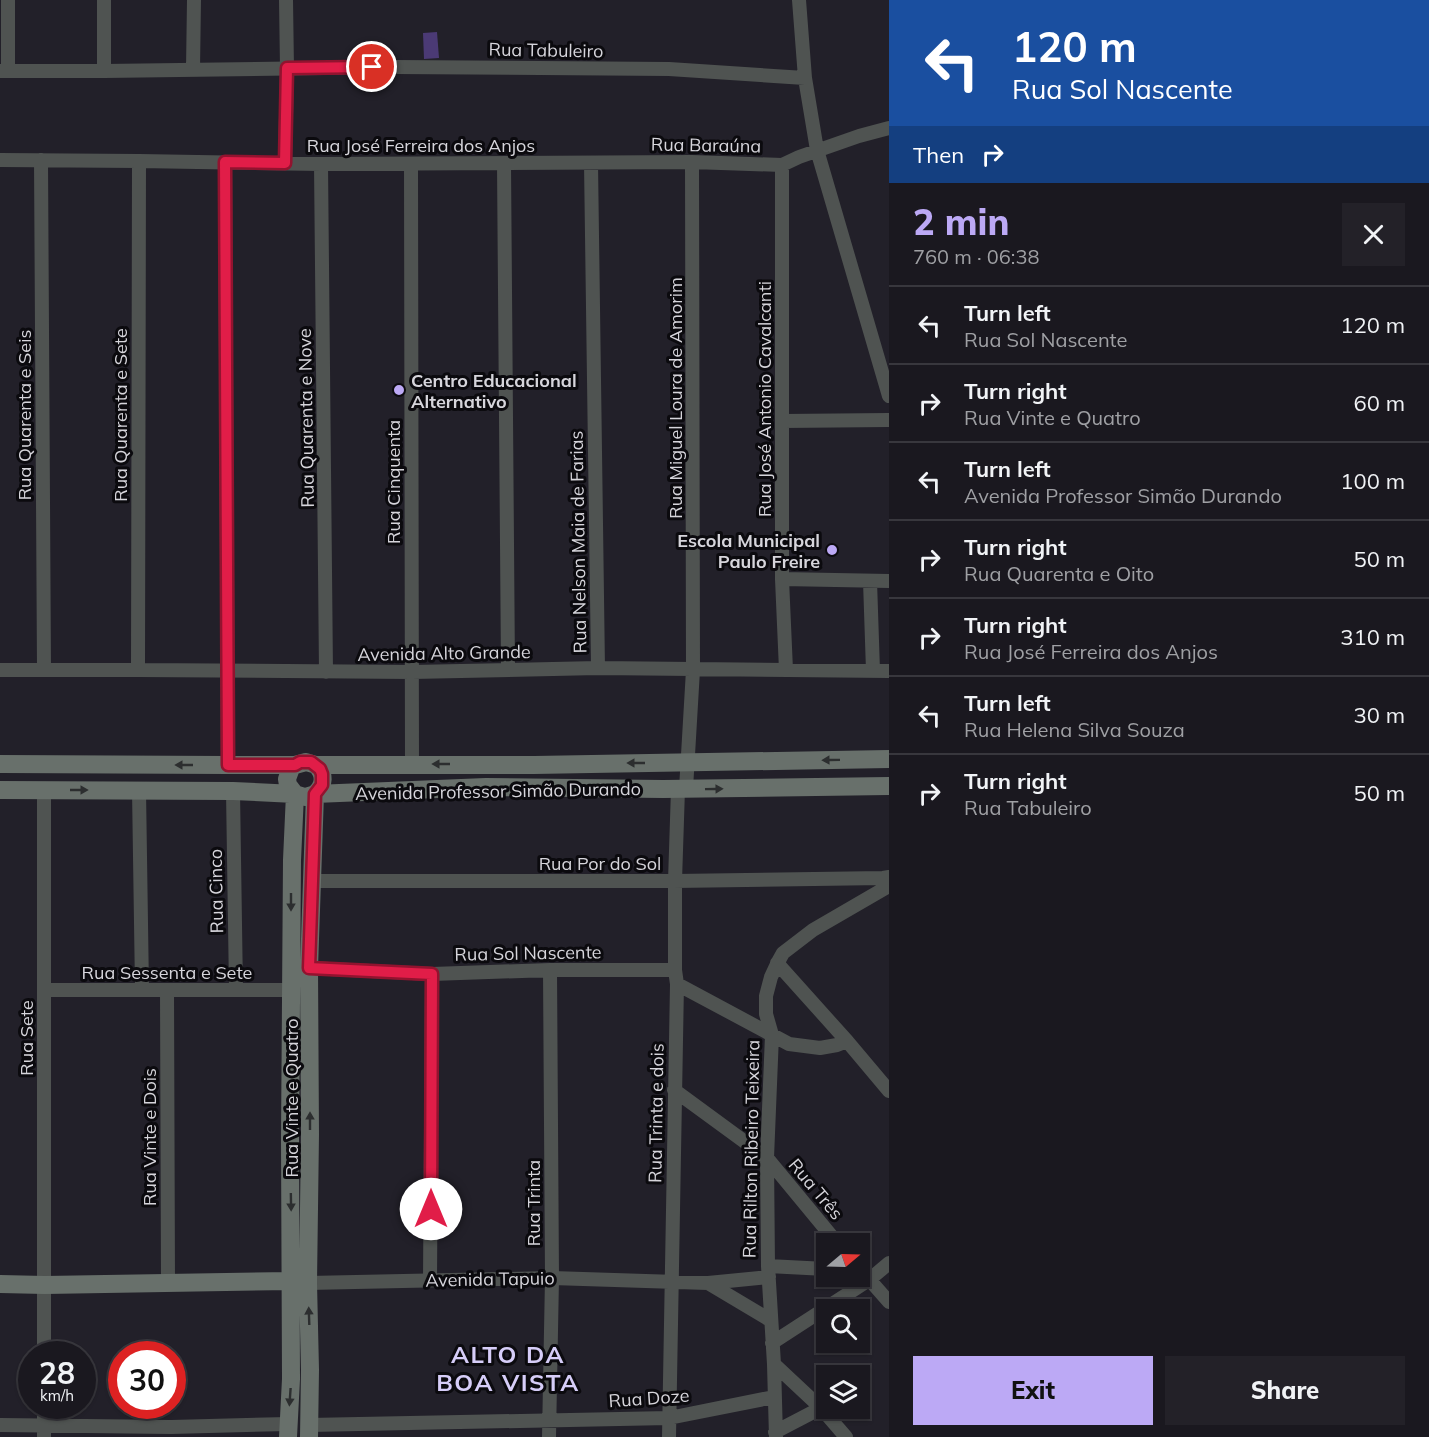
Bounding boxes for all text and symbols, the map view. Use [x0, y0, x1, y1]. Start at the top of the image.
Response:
text: 120 m [1012, 20, 1137, 73]
icon: left [913, 24, 991, 102]
street label: Rua Tabuleiro [488, 37, 604, 63]
pin [346, 41, 397, 92]
icon: arrive [355, 50, 388, 83]
text: Rua Sol Nascente [1012, 72, 1233, 106]
street label: Rua Baraúna [651, 133, 761, 157]
street label: Rua José Ferreira dos Anjos [307, 134, 535, 157]
icon: right [976, 138, 1009, 171]
text: Then [913, 141, 964, 169]
text: 2 min [913, 199, 1009, 244]
button: close [1342, 203, 1405, 266]
text: 760 m · 06:38 [913, 244, 1039, 269]
street label: Rua Miguel Loura de Amorim [664, 277, 687, 519]
street label: Rua José Antonio Cavalcanti [753, 281, 776, 517]
text: Turn left [964, 299, 1051, 327]
icon: left [913, 309, 946, 342]
text: 120 m [1340, 311, 1405, 339]
text: Rua Sol Nascente [964, 327, 1127, 352]
street label: Rua Quarenta e Sete [109, 328, 132, 502]
street label: Rua Quarenta e Nove [293, 328, 319, 508]
street label: Rua Quarenta e Seis [13, 330, 36, 500]
place label: Centro Educacional Alternativo [411, 369, 577, 413]
text: Turn right [964, 377, 1067, 405]
marker: Centro Educacional Alternativo [392, 383, 406, 397]
icon: right [913, 387, 946, 420]
text: 60 m [1354, 389, 1405, 417]
text: Rua Vinte e Quatro [964, 405, 1141, 430]
street label: Rua Cinquenta [382, 420, 405, 544]
street label: Rua Nelson Maia de Farias [565, 430, 591, 654]
text: Turn left [964, 455, 1051, 483]
icon: left [913, 465, 946, 498]
text: 100 m [1340, 467, 1405, 495]
text: Avenida Professor Simão Durando [964, 483, 1282, 508]
place label: Escola Municipal Paulo Freire [677, 529, 820, 573]
text: Turn right [964, 533, 1067, 561]
marker: Escola Municipal Paulo Freire [825, 543, 839, 557]
icon: right [913, 543, 946, 576]
text: 50 m [1354, 545, 1405, 573]
text: Rua Quarenta e Oito [964, 561, 1154, 586]
text: Turn right [964, 611, 1067, 639]
icon: right [913, 621, 946, 654]
text: 310 m [1340, 623, 1405, 651]
text: Rua José Ferreira dos Anjos [964, 639, 1218, 664]
street label: Avenida Alto Grande [357, 640, 531, 666]
text: Turn left [964, 689, 1051, 717]
icon: left [913, 699, 946, 732]
text: 30 m [1354, 701, 1405, 729]
text: Rua Helena Silva Souza [964, 717, 1185, 742]
one-way arrow [821, 755, 840, 765]
one-way arrow [626, 758, 645, 767]
one-way arrow [431, 759, 450, 769]
one-way arrow [174, 760, 193, 770]
text: Turn right [964, 767, 1067, 795]
street label: Avenida Professor Simão Durando [355, 777, 641, 805]
icon: right [913, 777, 946, 810]
text: 50 m [1354, 779, 1405, 807]
one-way arrow [705, 784, 724, 793]
one-way arrow [70, 785, 89, 795]
text: Rua Tabuleiro [964, 795, 1092, 820]
street label: Rua Cinco [204, 849, 228, 933]
street label: Rua Por do Sol [539, 852, 661, 875]
one-way arrow [286, 893, 296, 912]
street label: Rua Sol Nascente [454, 940, 602, 966]
street label: Rua Sessenta e Sete [82, 961, 252, 984]
street label: Rua Sete [15, 1000, 38, 1076]
street label: Rua Vinte e Quatro [280, 1018, 303, 1178]
street label: Rua Rilton Ribeiro Teixeira [738, 1040, 764, 1258]
street label: Rua Trinta e dois [643, 1043, 669, 1183]
street label: Rua Vinte e Dois [138, 1068, 161, 1206]
one-way arrow [305, 1111, 315, 1130]
street label: Rua Três [784, 1154, 848, 1224]
street label: Rua Trinta [522, 1160, 545, 1246]
position arrow [399, 1177, 463, 1241]
one-way arrow [286, 1193, 295, 1212]
north arrow [816, 1233, 870, 1287]
map controls [816, 1233, 870, 1419]
street label: Avenida Tapuio [425, 1266, 555, 1292]
button: search [816, 1299, 870, 1353]
one-way arrow [304, 1306, 313, 1325]
district label: ALTO DA BOA VISTA [436, 1339, 580, 1397]
speed limit sign: 30 [108, 1341, 186, 1419]
text: 28 [39, 1354, 75, 1392]
button: Exit [913, 1356, 1153, 1425]
button: Share [1165, 1356, 1405, 1425]
button: layers [816, 1365, 870, 1419]
street label: Rua Doze [608, 1384, 690, 1412]
text: km/h [40, 1386, 74, 1405]
one-way arrow [285, 1388, 295, 1407]

